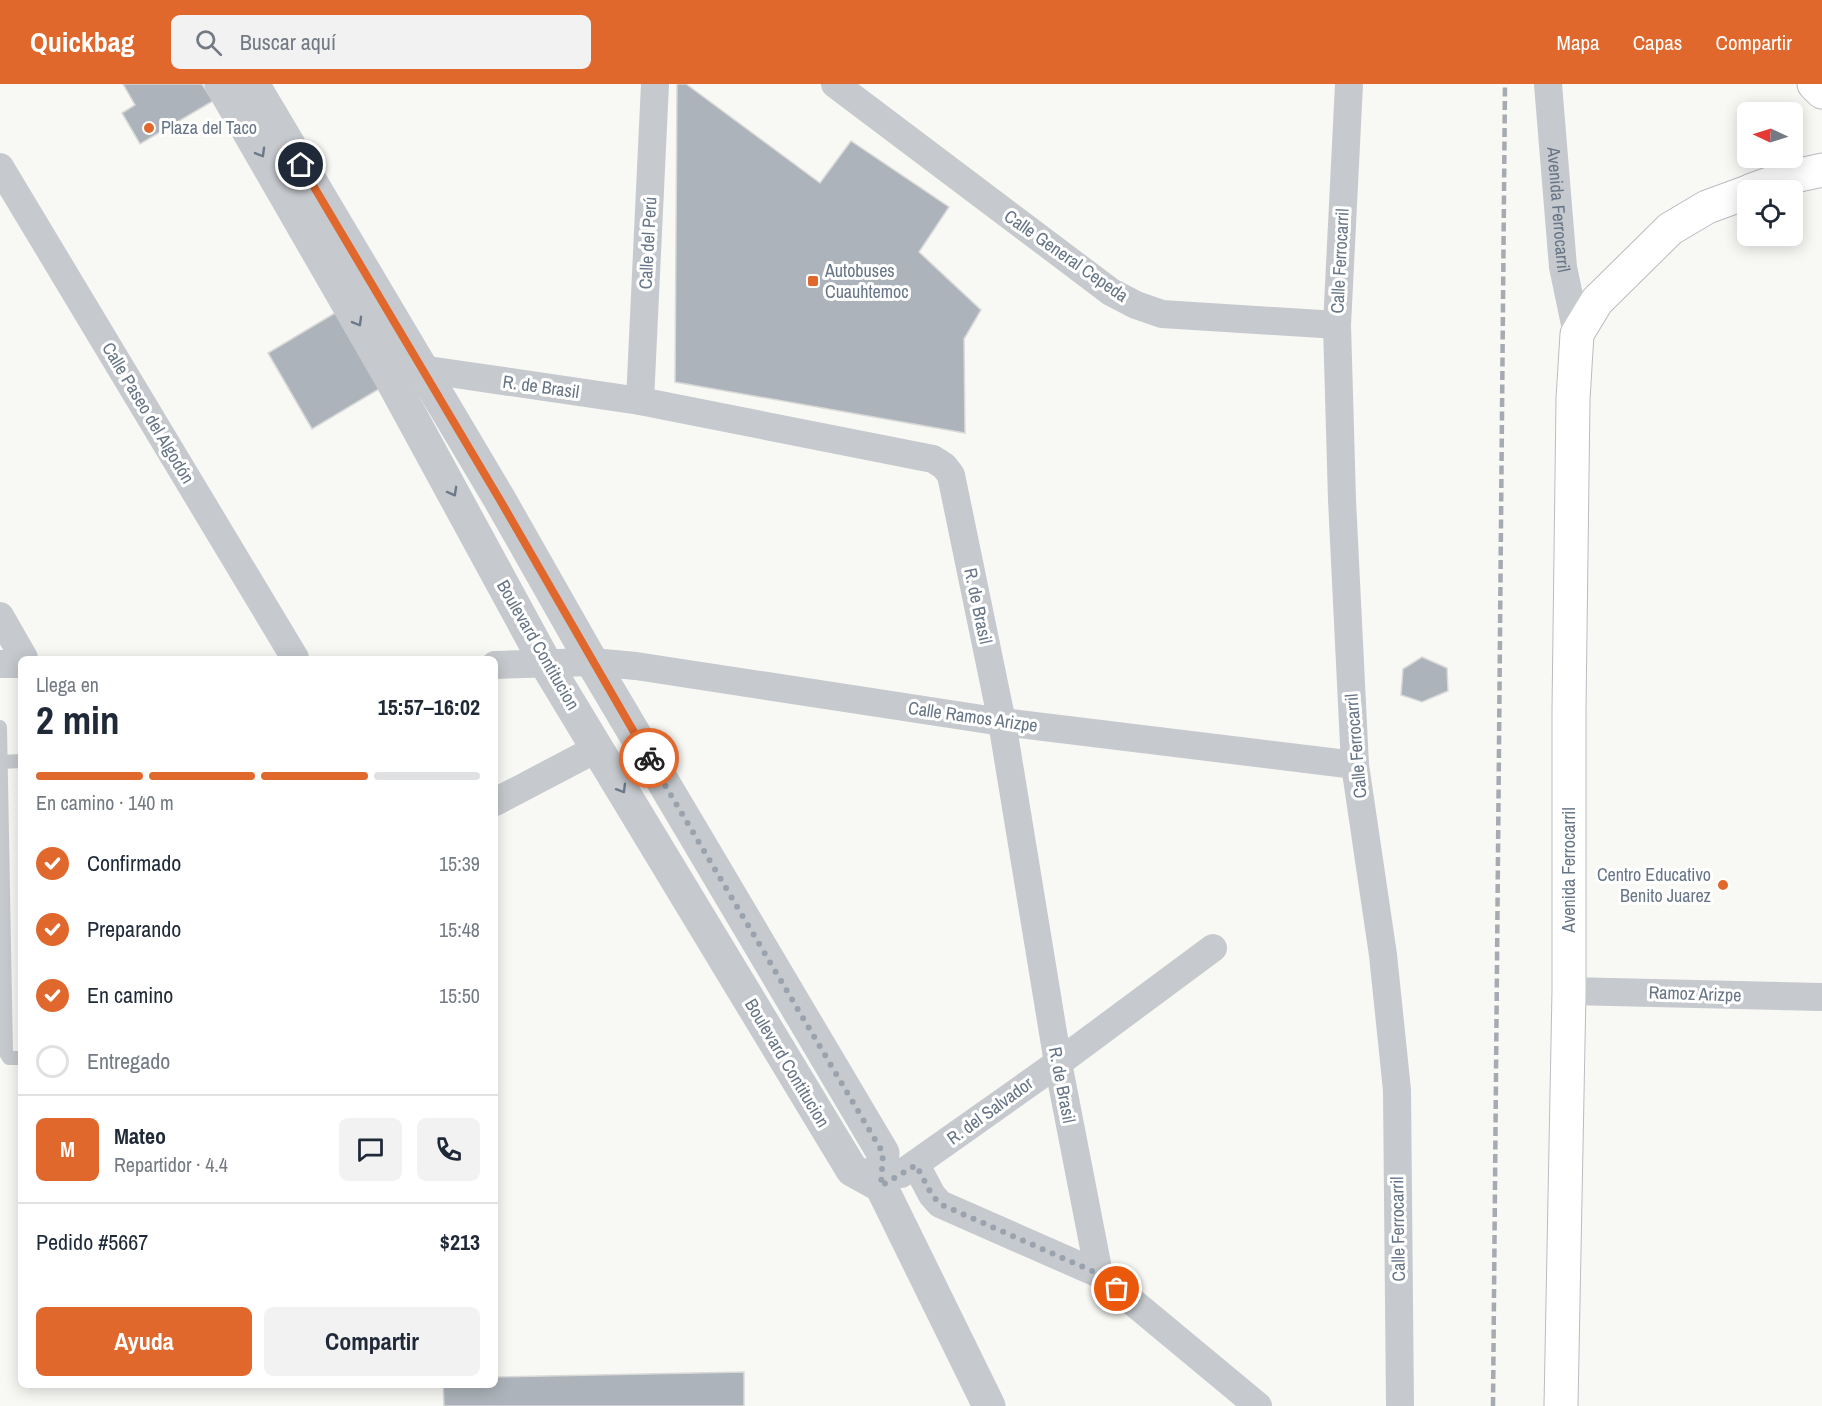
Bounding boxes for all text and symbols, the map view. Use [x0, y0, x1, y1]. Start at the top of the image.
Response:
search box [171, 15, 591, 69]
text: Quickbag [30, 23, 135, 61]
icon: search [192, 26, 225, 59]
text: Buscar aquí [240, 27, 336, 57]
text: Mapa [1557, 28, 1600, 57]
text: Capas [1633, 28, 1682, 57]
text: Compartir [1715, 28, 1792, 57]
north arrow [1737, 102, 1803, 168]
map controls [1737, 102, 1803, 246]
place label: Plaza del Taco [161, 115, 257, 140]
marker: Plaza del Taco [142, 121, 156, 135]
pin [275, 139, 326, 190]
street label: Avenida Ferrocarril [1541, 145, 1577, 274]
one-way arrow [254, 147, 265, 157]
icon: home [284, 148, 317, 181]
button: locate [1737, 180, 1803, 246]
street label: Calle del Perú [633, 196, 662, 290]
street label: Calle General Cepeda [999, 203, 1133, 308]
street label: Calle Ferrocarril [1324, 208, 1355, 314]
place label: Autobuses Cuauhtemoc [824, 258, 909, 304]
marker: Autobuses Cuauhtemoc [806, 274, 820, 288]
one-way arrow [351, 316, 363, 326]
street label: Calle Paseo del Algodón [96, 337, 201, 488]
street label: R. de Brasil [501, 369, 581, 404]
one-way arrow [446, 486, 457, 496]
street label: R. de Brasil [958, 566, 999, 646]
street label: Boulevard Contitucion [491, 575, 586, 714]
text: Llega en [36, 671, 99, 698]
text: 15:57–16:02 [378, 692, 480, 722]
street label: Calle Ferrocarril [1338, 693, 1373, 799]
text: 2 min [36, 694, 120, 746]
street label: Calle Ramos Arizpe [907, 695, 1039, 738]
courier [619, 728, 679, 788]
icon: bike [633, 742, 666, 775]
one-way arrow [615, 783, 627, 793]
text: En camino · 140 m [36, 789, 174, 816]
street label: Avenida Ferrocarril [1556, 807, 1581, 934]
icon: check [36, 847, 69, 880]
text: Confirmado [87, 848, 181, 878]
text: 15:39 [439, 850, 480, 877]
place label: Centro Educativo Benito Juarez [1597, 862, 1711, 908]
marker: Centro Educativo Benito Juarez [1716, 878, 1730, 892]
icon: check [36, 913, 69, 946]
text: Preparando [87, 914, 181, 944]
text: 15:48 [439, 916, 480, 943]
icon: check [36, 979, 69, 1012]
street label: Ramoz Arizpe [1648, 979, 1742, 1008]
text: En camino [87, 980, 173, 1010]
text: 15:50 [439, 982, 480, 1009]
street label: Boulevard Contitucion [739, 994, 836, 1132]
street label: R. de Brasil [1043, 1045, 1082, 1125]
text: Entregado [87, 1046, 170, 1076]
street label: R. del Salvador [942, 1071, 1038, 1150]
button: chat [339, 1118, 402, 1181]
button: phone [417, 1118, 480, 1181]
text: Mateo [114, 1121, 166, 1151]
text: M [60, 1134, 75, 1164]
text: Repartidor · 4.4 [114, 1151, 228, 1178]
street label: Calle Ferrocarril [1384, 1176, 1411, 1282]
text: Pedido #5667 [36, 1227, 148, 1257]
text: $213 [440, 1227, 480, 1257]
pin [1091, 1263, 1142, 1314]
icon: bag [1100, 1272, 1133, 1305]
button: Ayuda [36, 1307, 252, 1376]
button: Compartir [264, 1307, 480, 1376]

